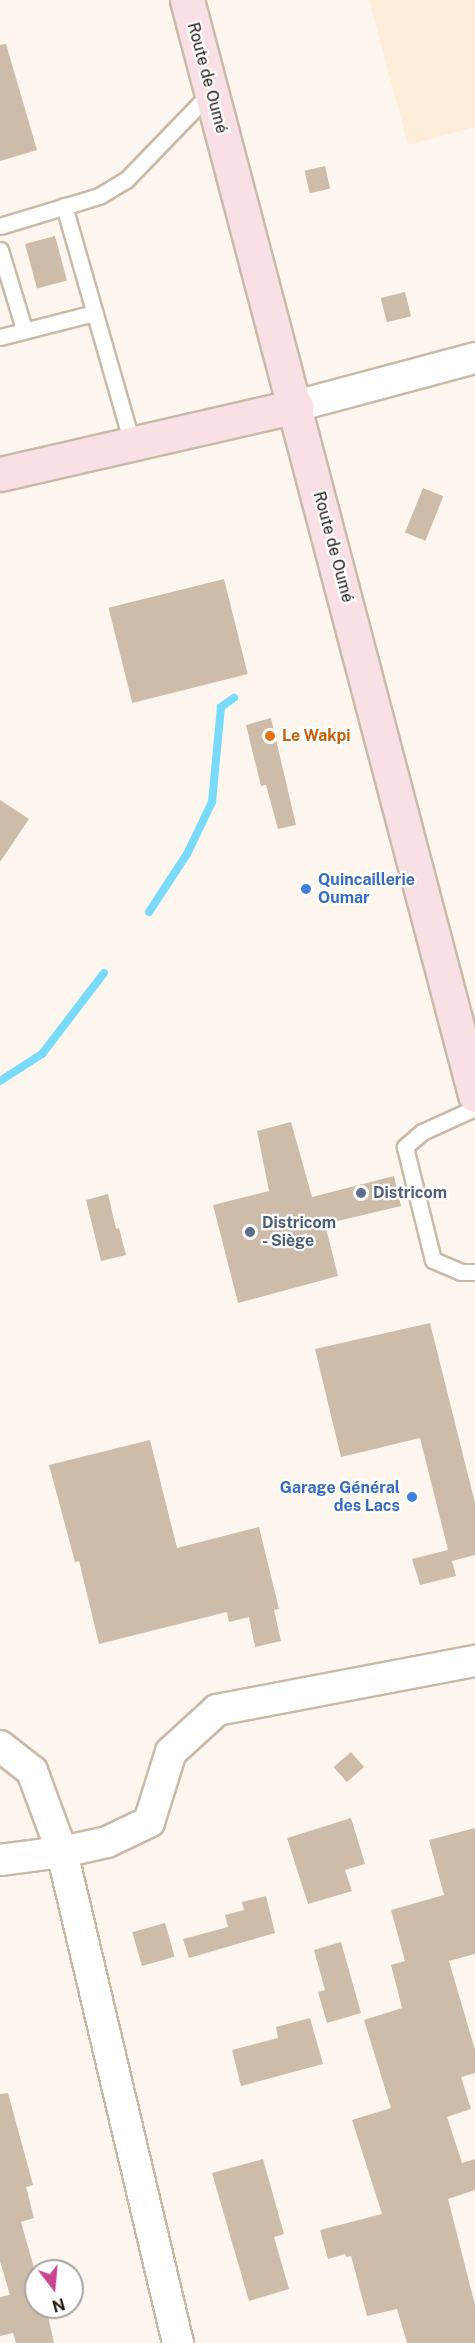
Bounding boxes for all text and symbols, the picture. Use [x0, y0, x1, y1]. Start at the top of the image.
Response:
street label: Route de Oumé [183, 20, 231, 136]
street label: Route de Oumé [309, 489, 357, 605]
place label: Le Wakpi [282, 726, 351, 746]
marker: Le Wakpi [263, 729, 277, 743]
place label: Quincaillerie Oumar [318, 870, 415, 908]
marker: Quincaillerie Oumar [299, 882, 313, 896]
place label: Districom [373, 1183, 447, 1203]
marker: Districom [354, 1186, 368, 1200]
place label: Districom - Siège [262, 1213, 336, 1251]
marker: Districom - Siège [243, 1225, 257, 1239]
place label: Garage Général des Lacs [280, 1478, 400, 1516]
marker: Garage Général des Lacs [405, 1490, 419, 1504]
north arrow [24, 2259, 84, 2319]
text: N [50, 2294, 67, 2316]

